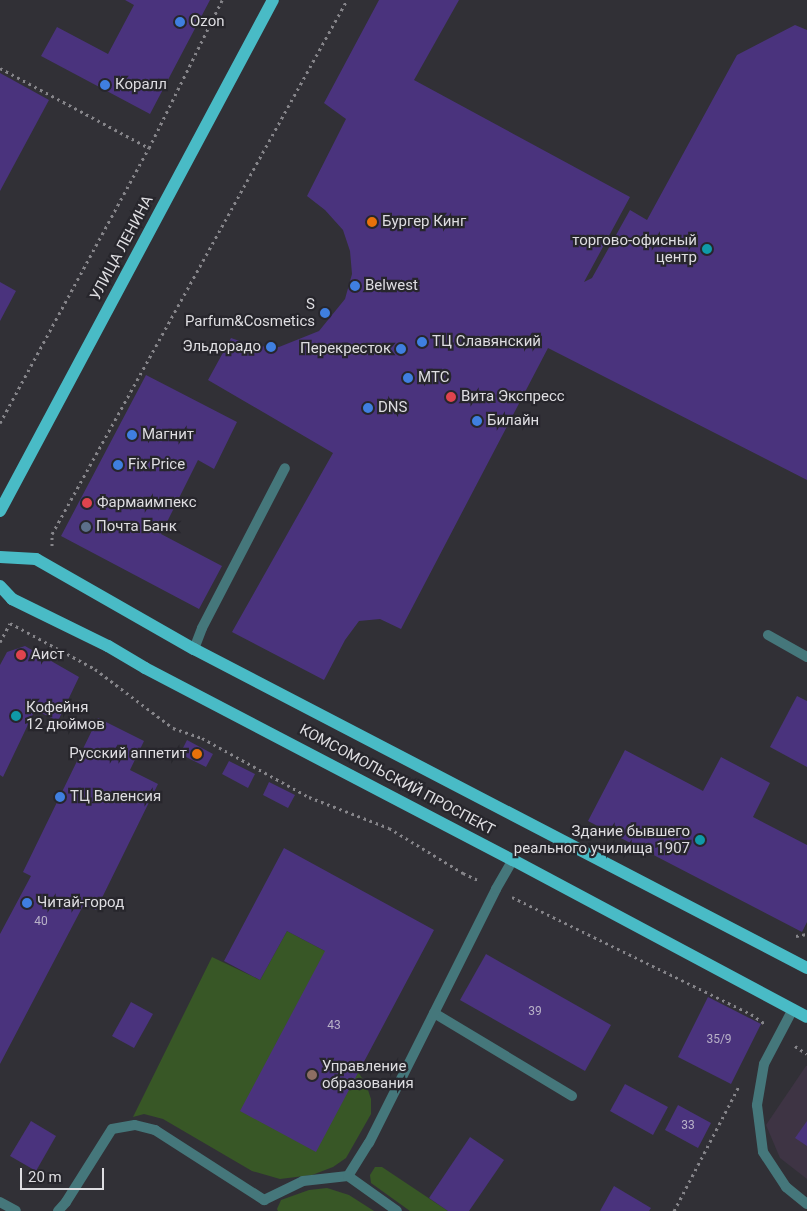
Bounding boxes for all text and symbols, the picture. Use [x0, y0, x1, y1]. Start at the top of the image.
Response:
place label: Ozon [190, 13, 224, 31]
marker: Ozon [174, 16, 186, 28]
place label: Коралл [115, 76, 167, 94]
marker: Коралл [99, 79, 111, 91]
street label: УЛИЦА ЛЕНИНА [87, 193, 157, 303]
place label: Бургер Кинг [382, 213, 466, 231]
marker: Бургер Кинг [366, 216, 378, 228]
place label: торгово-офисный центр [572, 231, 697, 266]
marker: торгово-офисный центр [701, 243, 713, 255]
place label: Belwest [365, 277, 418, 295]
marker: Belwest [349, 280, 361, 292]
place label: S Parfum&Cosmetics [185, 295, 315, 330]
marker: S Parfum&Cosmetics [319, 307, 331, 319]
place label: ТЦ Славянский [432, 333, 541, 351]
marker: ТЦ Славянский [416, 336, 428, 348]
place label: Эльдорадо [182, 338, 261, 356]
place label: Перекресток [300, 340, 391, 358]
marker: Эльдорадо [265, 341, 277, 353]
marker: Перекресток [395, 343, 407, 355]
place label: МТС [418, 369, 449, 387]
marker: МТС [402, 372, 414, 384]
place label: Вита Экспресс [461, 388, 565, 406]
marker: Вита Экспресс [445, 391, 457, 403]
place label: DNS [378, 399, 407, 417]
marker: DNS [362, 402, 374, 414]
place label: Билайн [487, 412, 539, 430]
marker: Билайн [471, 415, 483, 427]
place label: Магнит [142, 426, 194, 444]
marker: Магнит [126, 429, 138, 441]
place label: Fix Price [128, 456, 185, 474]
marker: Fix Price [112, 459, 124, 471]
place label: Фармаимпекс [97, 494, 197, 512]
marker: Фармаимпекс [81, 497, 93, 509]
place label: Почта Банк [96, 518, 177, 536]
marker: Почта Банк [80, 521, 92, 533]
place label: Аист [31, 646, 65, 664]
marker: Аист [15, 649, 27, 661]
place label: Кофейня 12 дюймов [26, 698, 105, 733]
marker: Кофейня 12 дюймов [10, 710, 22, 722]
street label: КОМСОМОЛЬСКИЙ ПРОСПЕКТ [296, 721, 498, 839]
place label: Русский аппетит [69, 745, 187, 763]
marker: Русский аппетит [191, 748, 203, 760]
place label: ТЦ Валенсия [70, 788, 161, 806]
marker: ТЦ Валенсия [54, 791, 66, 803]
place label: Здание бывшего реального училища 1907 [514, 822, 690, 857]
marker: Здание бывшего реального училища 1907 [694, 834, 706, 846]
place label: Читай-город [37, 894, 124, 912]
marker: Читай-город [21, 897, 33, 909]
house number: 40 [34, 915, 48, 929]
house number: 39 [528, 1005, 542, 1019]
house number: 43 [327, 1019, 341, 1033]
house number: 35/9 [706, 1033, 732, 1047]
place label: Управление образования [322, 1057, 414, 1092]
marker: Управление образования [306, 1069, 318, 1081]
house number: 33 [681, 1119, 695, 1133]
scale bar [22, 1158, 106, 1190]
text: 20 m [28, 1168, 62, 1186]

